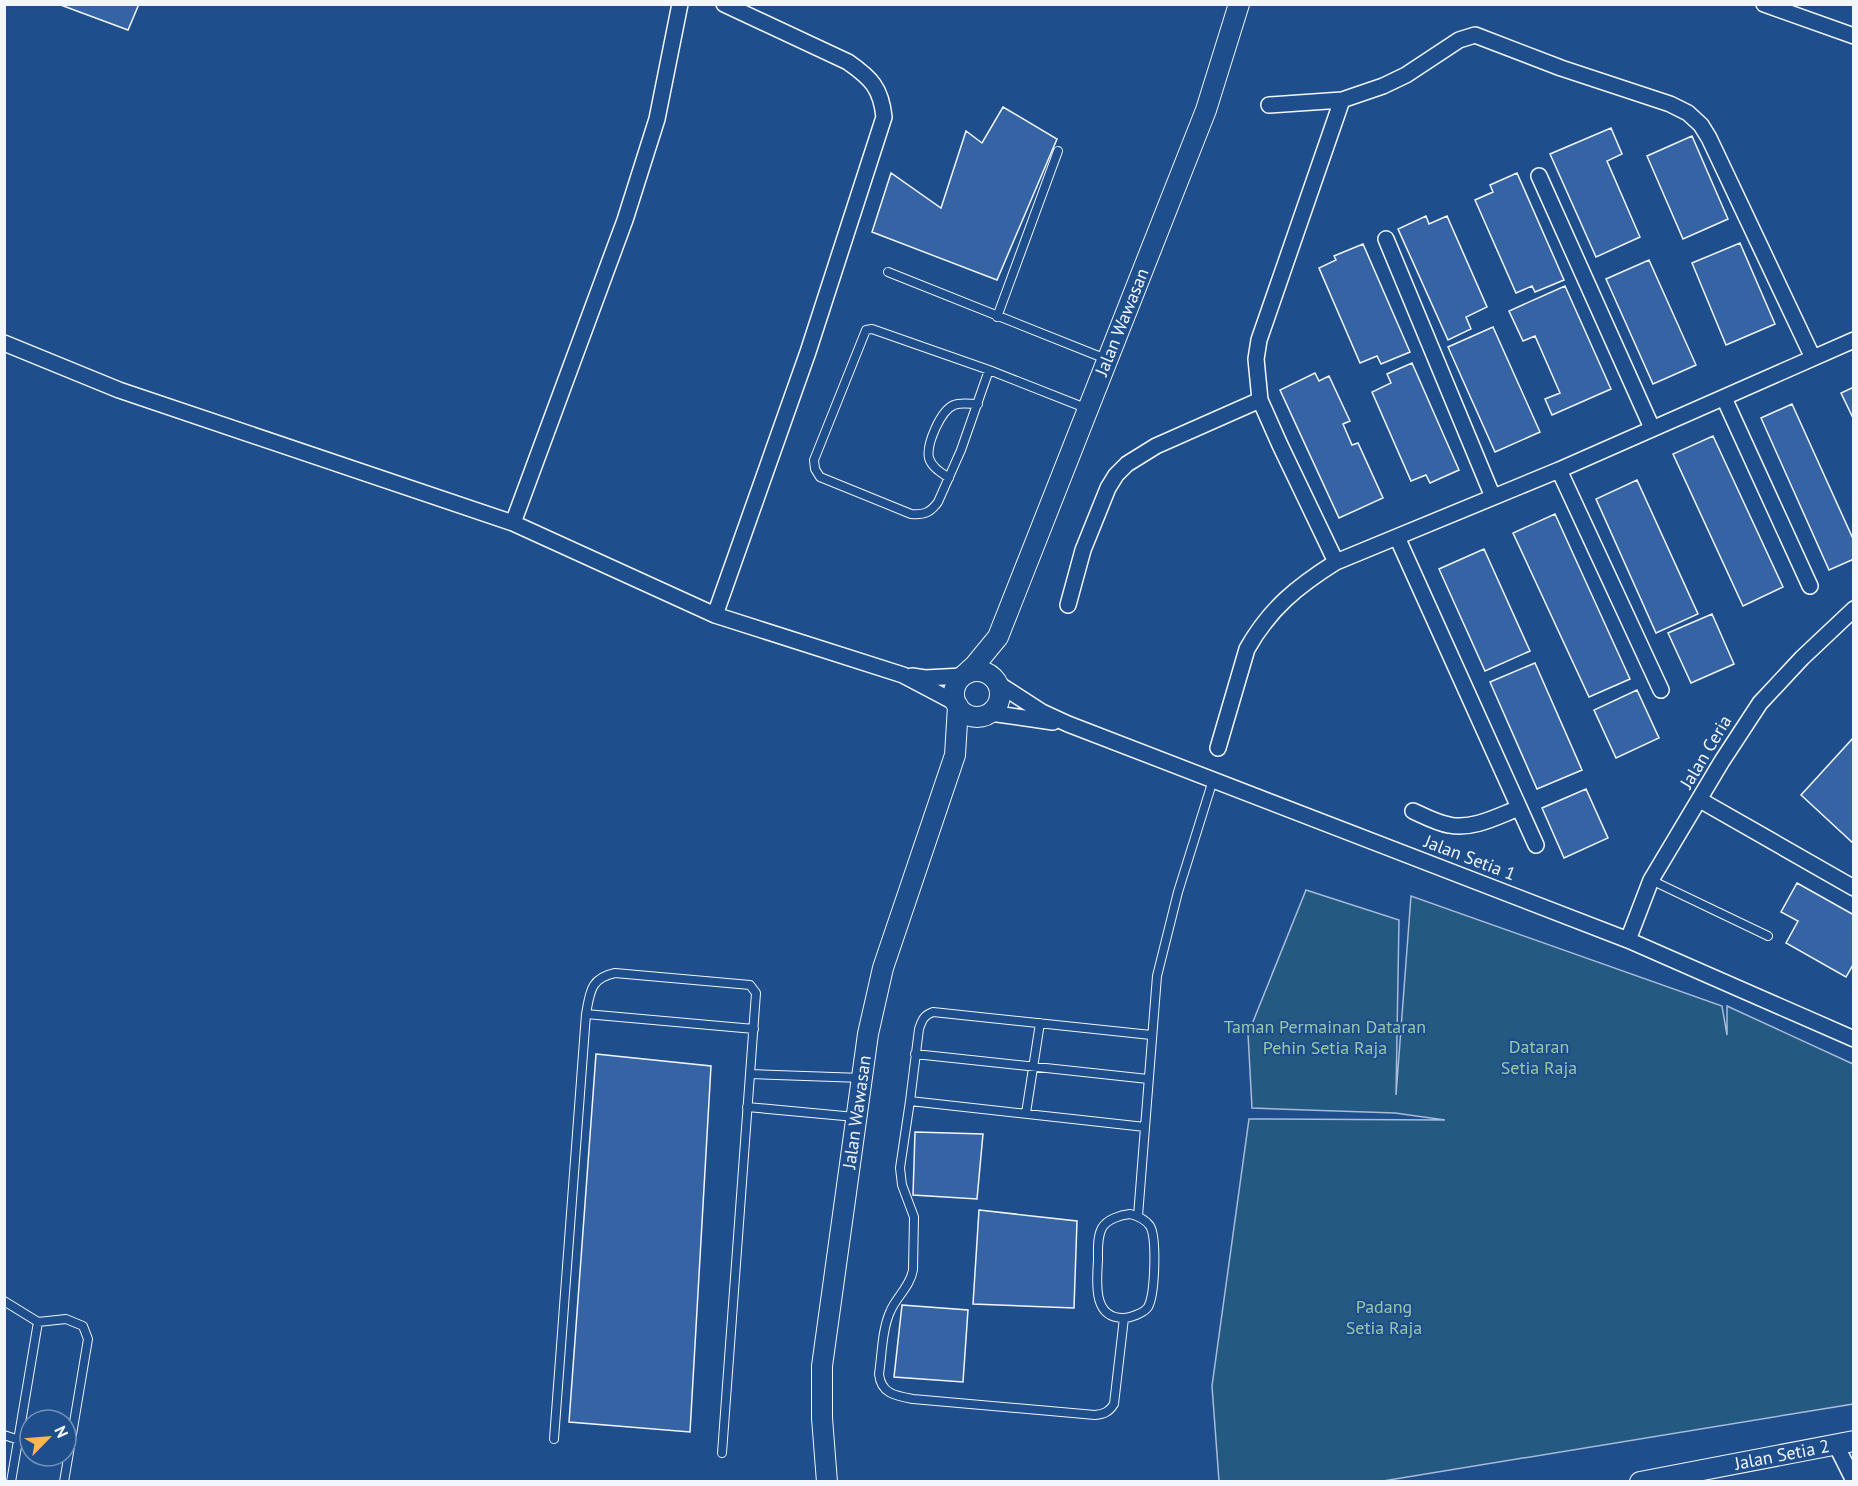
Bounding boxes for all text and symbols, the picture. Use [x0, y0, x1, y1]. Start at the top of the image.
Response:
street label: Jalan Wawasan [1089, 265, 1154, 380]
street label: Jalan Ceria [1674, 711, 1736, 794]
street label: Jalan Setia 1 [1420, 829, 1519, 886]
park label: Taman Permainan Dataran Pehin Setia Raja [1224, 1015, 1426, 1059]
park label: Dataran Setia Raja [1501, 1035, 1577, 1079]
street label: Jalan Wawasan [837, 1054, 876, 1171]
park label: Padang Setia Raja [1346, 1295, 1422, 1339]
north arrow [18, 1408, 78, 1468]
text: N [50, 1423, 73, 1441]
street label: Jalan Setia 2 [1732, 1434, 1831, 1475]

